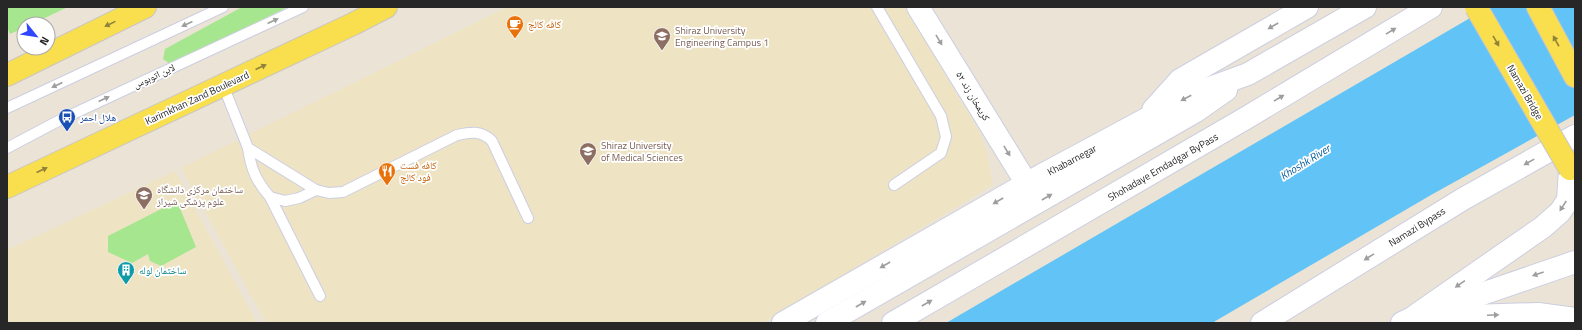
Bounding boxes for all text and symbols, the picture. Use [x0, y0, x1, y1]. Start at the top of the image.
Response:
cafe icon: کافه کالج [505, 14, 525, 39]
north arrow [16, 16, 56, 56]
place label: کافه کالج [528, 17, 561, 32]
one-way arrow [267, 18, 279, 24]
one-way arrow [104, 21, 116, 27]
one-way arrow [182, 21, 193, 27]
place label: Shiraz University Engineering Campus 1 [675, 23, 769, 50]
one-way arrow [1267, 23, 1279, 30]
school or university icon: Shiraz University Engineering Campus 1 [652, 26, 672, 51]
one-way arrow [1385, 28, 1397, 35]
text: N [36, 34, 53, 48]
one-way arrow [935, 34, 942, 46]
one-way arrow [1492, 35, 1499, 47]
one-way arrow [1553, 35, 1560, 47]
street label: لاین اتوبوس [131, 60, 177, 92]
street label: Namazi Bridge [1503, 62, 1547, 122]
one-way arrow [256, 64, 267, 70]
street label: Karimkhan Zand Boulevard [143, 67, 251, 129]
street label: کریمخان زند ۵۲ [952, 68, 994, 124]
one-way arrow [51, 82, 63, 88]
one-way arrow [1180, 95, 1192, 101]
one-way arrow [1273, 95, 1285, 102]
one-way arrow [99, 96, 110, 102]
bus stop icon: هلال احمر [57, 107, 77, 132]
place label: هلال احمر [79, 110, 116, 125]
street label: Shohadaye Emdadgar ByPass [1105, 129, 1221, 205]
place label: Shiraz University of Medical Sciences [601, 138, 683, 165]
street label: Khabarnegar [1045, 140, 1100, 179]
water label: Khoshk River [1277, 140, 1334, 184]
school or university icon: Shiraz University of Medical Sciences [578, 141, 598, 166]
one-way arrow [1003, 145, 1010, 157]
place label: کافه فست فود کالج [400, 158, 437, 185]
one-way arrow [1523, 159, 1535, 166]
restaurant icon: کافه فست فود کالج [377, 161, 397, 186]
one-way arrow [37, 167, 48, 173]
place label: ساختمان مرکزی دانشگاه علوم پزشکی شیراز [156, 182, 243, 209]
school or university icon: ساختمان مرکزی دانشگاه علوم پزشکی شیراز [134, 185, 154, 210]
one-way arrow [1041, 193, 1053, 200]
one-way arrow [992, 197, 1004, 204]
one-way arrow [1560, 201, 1567, 212]
street label: Namazi Bypass [1386, 203, 1449, 250]
one-way arrow [1363, 254, 1375, 261]
building icon: ساختمان لوله [116, 260, 136, 285]
one-way arrow [879, 262, 891, 269]
place label: ساختمان لوله [139, 263, 187, 278]
one-way arrow [1532, 272, 1544, 278]
one-way arrow [1455, 280, 1465, 288]
one-way arrow [855, 300, 867, 307]
one-way arrow [921, 300, 933, 307]
one-way arrow [1487, 312, 1500, 318]

